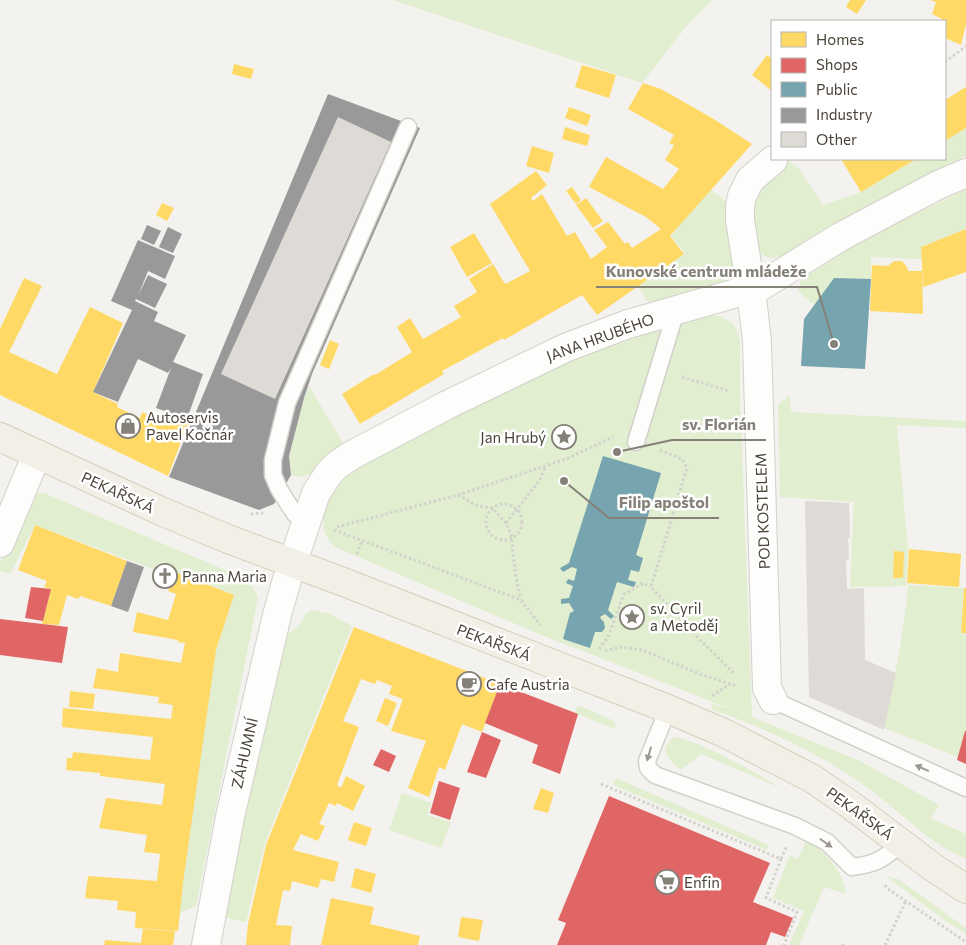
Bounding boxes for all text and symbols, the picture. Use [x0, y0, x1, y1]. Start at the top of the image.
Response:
legend [771, 20, 946, 160]
text: Homes [816, 30, 864, 48]
text: Shops [816, 55, 858, 73]
text: Public [816, 80, 858, 98]
text: Industry [816, 105, 873, 123]
text: Other [816, 130, 857, 148]
callout: Kunovské centrum mládeže [596, 256, 817, 287]
text: Kunovské centrum mládeže [606, 261, 806, 280]
street label: JANA HRUBÉHO [543, 308, 656, 365]
place label: Autoservis Pavel Kočnár [146, 408, 233, 443]
callout: sv. Florián [672, 409, 766, 440]
shop icon: Autoservis Pavel Kočnár [115, 413, 141, 439]
text: sv. Florián [682, 414, 756, 433]
place icon: Jan Hrubý [551, 424, 577, 450]
place label: Jan Hrubý [480, 428, 546, 446]
street label: POD KOSTELEM [751, 453, 773, 569]
street label: PEKAŘSKÁ [79, 466, 158, 517]
callout: Filip apoštol [609, 487, 719, 518]
text: Filip apoštol [619, 492, 709, 511]
church icon: Panna Maria [152, 563, 178, 589]
place label: Panna Maria [182, 567, 267, 585]
place label: sv. Cyril a Metoděj [650, 599, 718, 634]
place icon: sv. Cyril a Metoděj [619, 604, 645, 630]
street label: PEKAŘSKÁ [454, 619, 534, 664]
cafe icon: Cafe Austria [456, 671, 482, 697]
place label: Cafe Austria [486, 675, 570, 693]
street label: ZÁHUMNÍ [226, 715, 261, 790]
one-way arrow [645, 747, 653, 762]
one-way arrow [915, 764, 929, 772]
street label: PEKAŘSKÁ [823, 782, 897, 843]
one-way arrow [819, 838, 833, 848]
supermarket icon: Enfin [654, 869, 680, 895]
place label: Enfin [684, 873, 720, 891]

